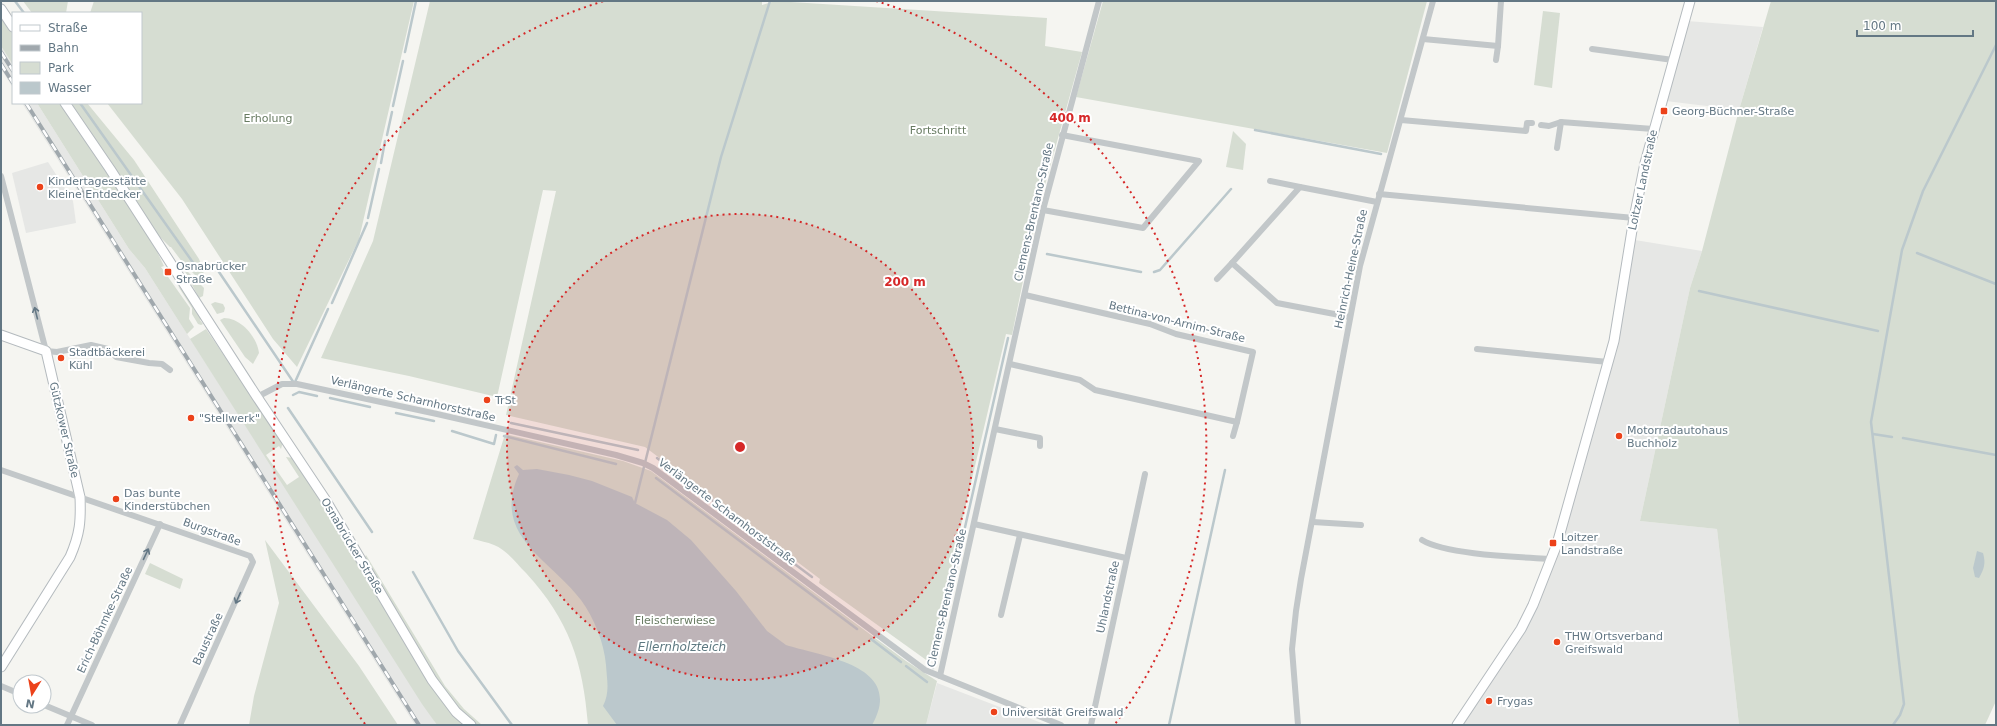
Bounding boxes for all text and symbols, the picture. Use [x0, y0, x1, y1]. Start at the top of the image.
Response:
legend [12, 12, 142, 104]
scale bar [1857, 12, 1973, 38]
text: 100 m [1863, 19, 1901, 33]
text: Straße [48, 21, 88, 35]
text: Bahn [48, 41, 79, 55]
text: Park [48, 61, 74, 75]
text: Wasser [48, 81, 91, 95]
place label: Georg-Büchner-Straße [1672, 105, 1794, 118]
marker: Georg-Büchner-Straße [1659, 106, 1669, 116]
text: 400 m [1049, 111, 1091, 125]
park label: Erholung [244, 112, 292, 125]
park label: Fortschritt [910, 124, 967, 137]
street label: Loitzer Landstraße [1626, 128, 1660, 231]
street label: Clemens-Brentano-Straße [1012, 141, 1056, 283]
place label: Kindertagesstätte Kleine Entdecker [48, 175, 146, 201]
marker: Kindertagesstätte Kleine Entdecker [35, 182, 45, 192]
street label: Heinrich-Heine-Straße [1332, 208, 1370, 330]
place label: Osnabrücker Straße [176, 260, 246, 286]
marker: Osnabrücker Straße [163, 267, 173, 277]
text: 200 m [884, 275, 926, 289]
street label: Bettina-von-Arnim-Straße [1107, 299, 1247, 345]
one-way arrow [32, 307, 40, 320]
place label: Stadtbäckerei Kühl [69, 346, 145, 372]
marker: Stadtbäckerei Kühl [56, 353, 66, 363]
street label: Verlängerte Scharnhorststraße [329, 374, 497, 424]
street label: Gützkower Straße [47, 381, 81, 480]
place label: TrSt [494, 394, 517, 407]
marker: TrSt [482, 395, 492, 405]
place label: "Stellwerk" [199, 412, 260, 425]
marker: "Stellwerk" [186, 413, 196, 423]
place label: Motorradautohaus Buchholz [1627, 424, 1728, 450]
marker: Motorradautohaus Buchholz [1614, 431, 1624, 441]
centre of rings [733, 440, 747, 454]
street label: Verlängerte Scharnhorststraße [656, 456, 799, 568]
place label: Das bunte Kinderstübchen [124, 487, 210, 513]
marker: Das bunte Kinderstübchen [111, 494, 121, 504]
street label: Osnabrücker Straße [318, 496, 386, 597]
street label: Burgstraße [181, 515, 243, 549]
street label: Clemens-Brentano-Straße [925, 527, 969, 669]
place label: Loitzer Landstraße [1561, 531, 1623, 557]
marker: Loitzer Landstraße [1548, 538, 1558, 548]
one-way arrow [143, 548, 150, 560]
street label: Uhlandstraße [1094, 559, 1122, 634]
street label: Erich-Böhmke-Straße [75, 564, 136, 675]
one-way arrow [234, 591, 241, 603]
street label: Baustraße [190, 611, 226, 667]
park label: Fleischerwiese [635, 614, 716, 627]
place label: THW Ortsverband Greifswald [1564, 630, 1663, 656]
marker: THW Ortsverband Greifswald [1552, 637, 1562, 647]
water label: Ellernholzteich [638, 640, 726, 654]
north arrow [12, 674, 52, 714]
place label: Frygas [1497, 695, 1533, 708]
text: N [24, 696, 36, 711]
marker: Frygas [1484, 696, 1494, 706]
place label: Universität Greifswald [1002, 706, 1124, 719]
marker: Universität Greifswald [989, 707, 999, 717]

